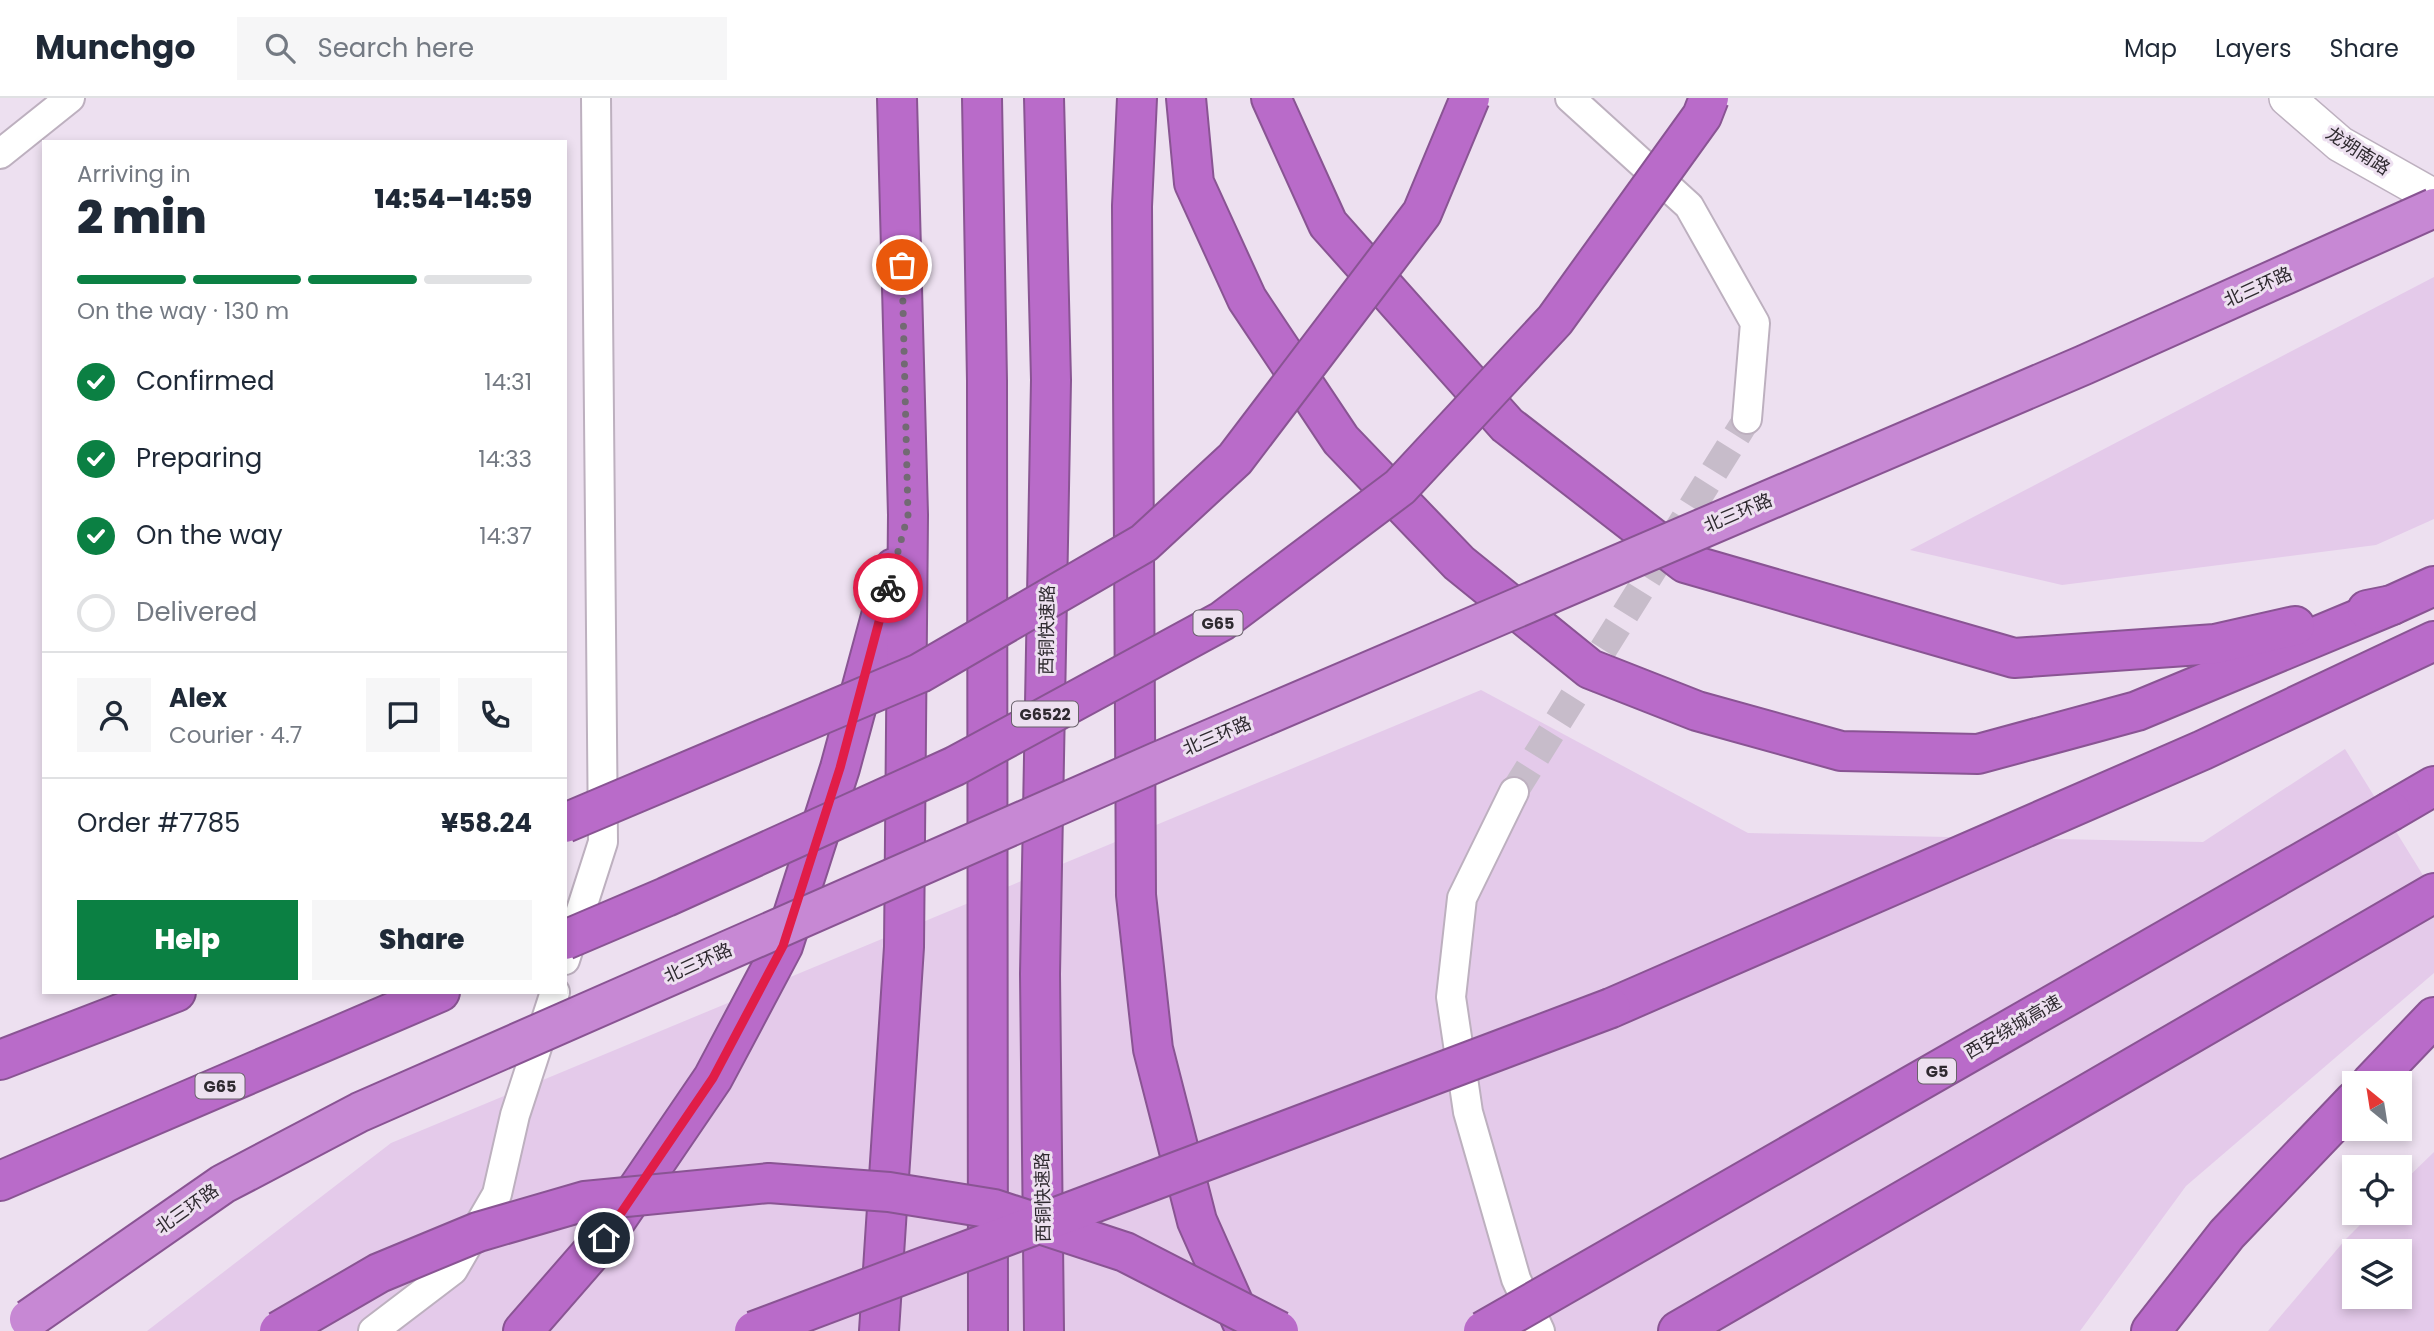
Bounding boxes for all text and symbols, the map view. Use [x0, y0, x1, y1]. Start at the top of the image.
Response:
search box [237, 17, 727, 80]
text: Munchgo [35, 24, 195, 71]
icon: search [261, 29, 299, 67]
text: Search here [317, 30, 474, 66]
text: Map [2124, 32, 2177, 65]
text: Layers [2215, 32, 2291, 65]
text: Share [2329, 32, 2399, 65]
street label: 龙朔南路 [2321, 120, 2395, 181]
text: Arriving in [77, 158, 191, 190]
text: 14:54–14:59 [375, 181, 532, 217]
text: 2 min [77, 185, 207, 249]
pin [872, 235, 932, 295]
icon: bag [883, 246, 921, 284]
street label: 北三环路 [2220, 260, 2296, 313]
text: On the way · 130 m [77, 295, 289, 327]
icon: check [77, 363, 115, 401]
text: Confirmed [136, 363, 274, 399]
text: 14:31 [484, 366, 532, 398]
icon: check [77, 440, 115, 478]
text: Preparing [136, 440, 262, 476]
text: 14:33 [478, 443, 532, 475]
street label: 北三环路 [1700, 487, 1776, 538]
icon: check [77, 517, 115, 555]
text: On the way [136, 517, 283, 553]
text: 14:37 [479, 520, 532, 552]
courier [853, 553, 923, 623]
icon: bike [869, 569, 907, 607]
street label: 西铜快速路 [1033, 585, 1060, 675]
text: Delivered [136, 594, 257, 630]
road number: G65 [1194, 610, 1242, 636]
button: person [77, 678, 151, 752]
button: chat [366, 678, 440, 752]
button: phone [458, 678, 532, 752]
text: Alex [169, 680, 227, 716]
road number: G6522 [1012, 702, 1078, 726]
street label: 北三环路 [1179, 710, 1255, 761]
text: Courier · 4.7 [169, 719, 302, 751]
text: Order #7785 [77, 805, 240, 841]
text: ¥58.24 [441, 805, 532, 841]
button: Help [77, 900, 298, 980]
button: Share [312, 900, 532, 980]
street label: 北三环路 [660, 936, 736, 989]
street label: 西安绕城高速 [1960, 989, 2066, 1064]
road number: G5 [1918, 1058, 1956, 1084]
north arrow [2342, 1071, 2412, 1141]
map controls [2342, 1071, 2412, 1309]
road number: G65 [196, 1074, 244, 1098]
street label: 西铜快速路 [1029, 1152, 1056, 1242]
button: locate [2342, 1155, 2412, 1225]
street label: 北三环路 [150, 1178, 223, 1239]
pin [574, 1208, 634, 1268]
icon: home [585, 1219, 623, 1257]
button: layers [2342, 1239, 2412, 1309]

